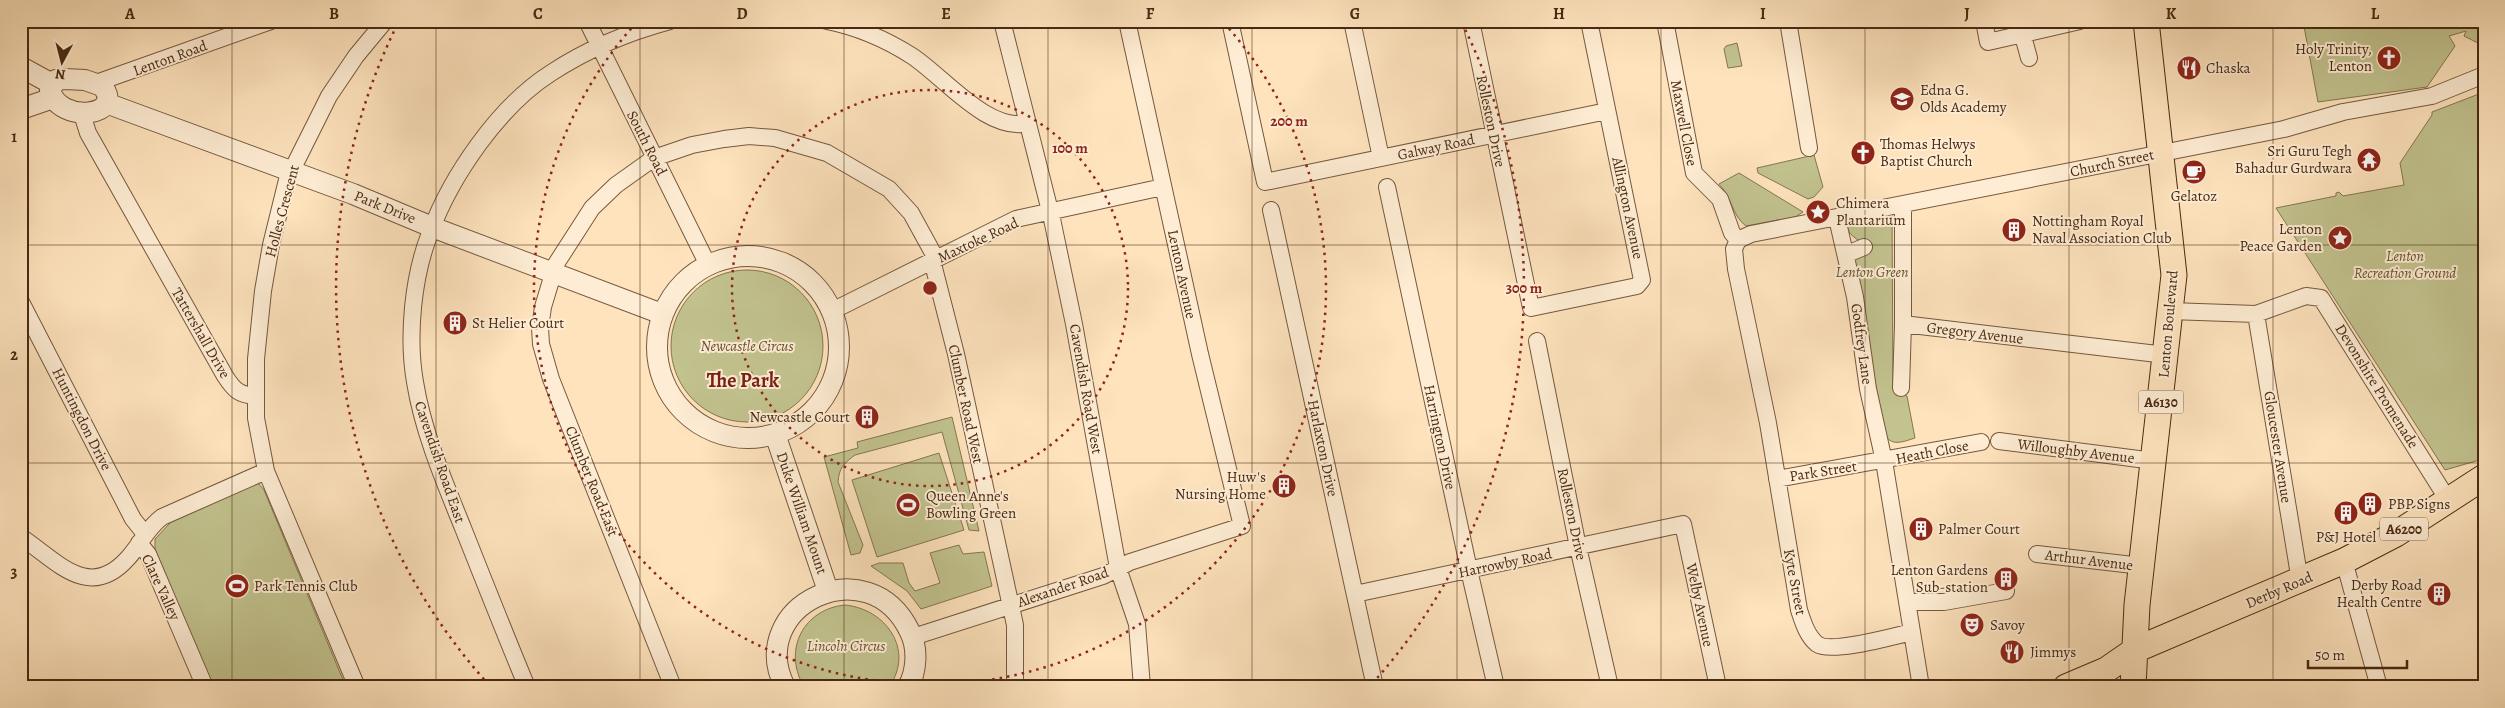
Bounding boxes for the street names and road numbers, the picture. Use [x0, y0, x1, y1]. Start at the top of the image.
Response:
street label: Lenton Road [130, 35, 211, 81]
street label: Rolleston Drive [1471, 73, 1511, 169]
street label: Maxwell Close [1666, 78, 1702, 168]
street label: South Road [622, 107, 672, 180]
street label: Galway Road [1396, 129, 1477, 165]
street label: Church Street [2068, 144, 2156, 182]
street label: Allington Avenue [1607, 154, 1649, 261]
street label: Holles Crescent [260, 162, 304, 259]
street label: Park Drive [351, 186, 419, 229]
street label: Maxtoke Road [934, 212, 1023, 267]
street label: Lenton Avenue [1163, 227, 1201, 321]
street label: Lenton Boulevard [2153, 268, 2183, 379]
street label: Tattershall Drive [167, 284, 235, 382]
street label: Godfrey Lane [1846, 302, 1878, 386]
street label: Gregory Avenue [1926, 317, 2025, 349]
street label: Devonshire Promenade [2331, 320, 2424, 452]
street label: Cavendish Road West [1065, 322, 1107, 456]
street label: Clumber Road West [944, 343, 988, 466]
street label: Huntingdon Drive [47, 364, 117, 474]
street label: Harrington Drive [1419, 383, 1461, 492]
street label: Gloucester Avenue [2259, 390, 2297, 505]
road number: A6130 [2138, 391, 2184, 414]
street label: Cavendish Road East [410, 398, 470, 526]
street label: Harlaxton Drive [1303, 398, 1343, 499]
street label: Clumber Road East [561, 423, 623, 539]
street label: Willoughby Avenue [2015, 434, 2136, 468]
street label: Heath Close [1894, 435, 1970, 469]
street label: Duke William Mount [772, 449, 832, 577]
street label: Park Street [1788, 456, 1858, 486]
street label: Rolleston Drive [1552, 466, 1592, 562]
road number: A6200 [2380, 518, 2428, 540]
street label: Harrowby Road [1456, 543, 1555, 583]
street label: Arthur Avenue [2043, 545, 2134, 575]
street label: Kyte Street [1779, 547, 1811, 617]
street label: Clare Valley [137, 551, 185, 624]
street label: Welby Avenue [1681, 560, 1719, 649]
street label: Alexander Road [1014, 562, 1112, 612]
street label: Derby Road [2242, 567, 2317, 613]

